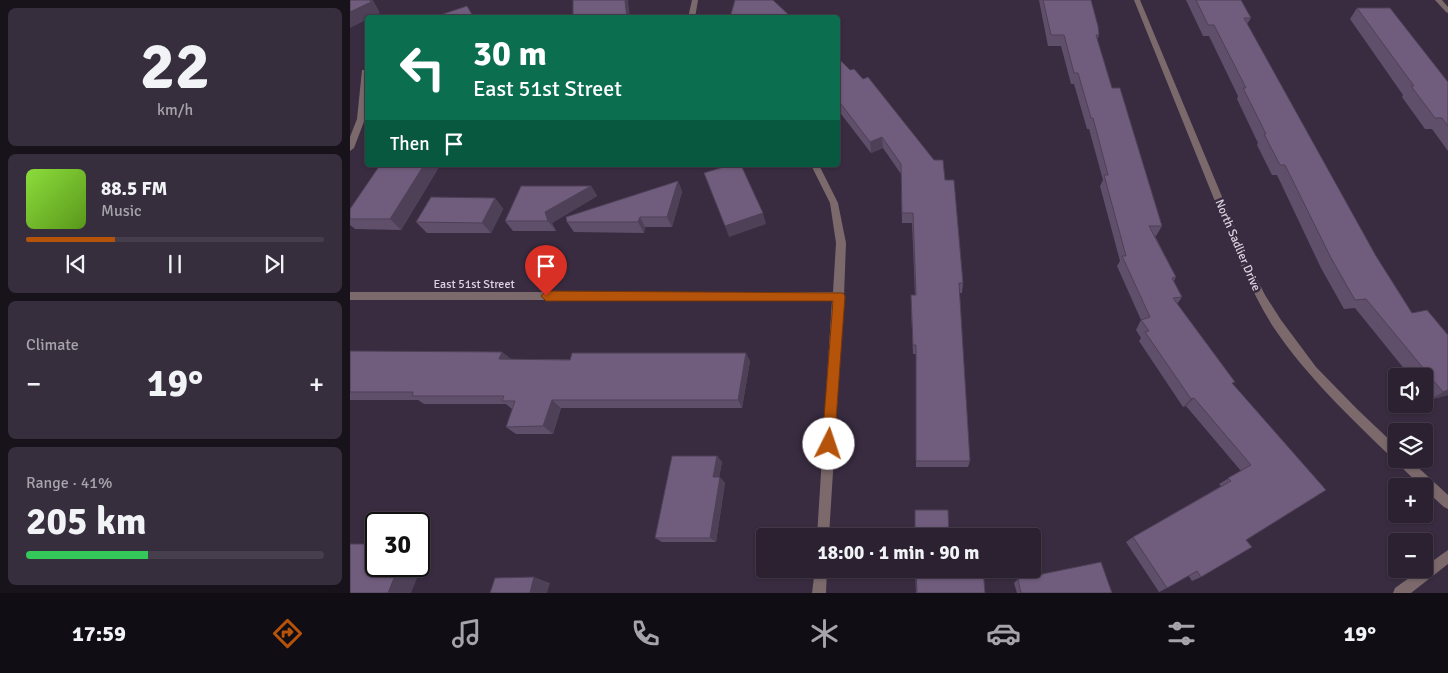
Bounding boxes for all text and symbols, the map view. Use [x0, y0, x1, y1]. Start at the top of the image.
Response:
text: 22 [140, 27, 210, 107]
text: 30 m [473, 32, 547, 75]
icon: left [390, 35, 455, 100]
text: East 51st Street [473, 75, 622, 102]
text: km/h [157, 100, 193, 120]
icon: arrive [440, 130, 468, 158]
text: Then [390, 132, 430, 156]
text: 88.5 FM [101, 177, 167, 201]
street label: North Sadlier Drive [1211, 197, 1264, 293]
text: Music [101, 201, 142, 221]
pin [525, 245, 567, 296]
icon: previous [62, 250, 90, 278]
icon: pause [161, 250, 189, 278]
icon: next [260, 250, 288, 278]
icon: arrive [532, 252, 560, 280]
street label: East 51st Street [433, 277, 515, 292]
text: Climate [26, 335, 79, 355]
text: 19° [147, 360, 203, 407]
text: − [26, 367, 41, 401]
text: + [309, 367, 324, 401]
map controls [1388, 368, 1433, 578]
button: sound [1388, 368, 1433, 413]
position arrow [802, 417, 854, 469]
button: layers [1388, 423, 1433, 468]
text: Range · 41% [26, 473, 112, 493]
button: + [1388, 478, 1433, 523]
text: 205 km [26, 498, 147, 545]
speed limit sign: 30 [365, 512, 430, 577]
button: − [1388, 533, 1433, 578]
text: 18:00 · 1 min · 90 m [818, 541, 979, 565]
icon: directions [270, 616, 305, 651]
icon: music [449, 616, 484, 651]
icon: phone [628, 616, 663, 651]
icon: climate [807, 616, 842, 651]
icon: car [986, 616, 1021, 651]
icon: filters [1164, 616, 1199, 651]
text: 17:59 [72, 620, 126, 647]
text: 19° [1343, 620, 1376, 647]

